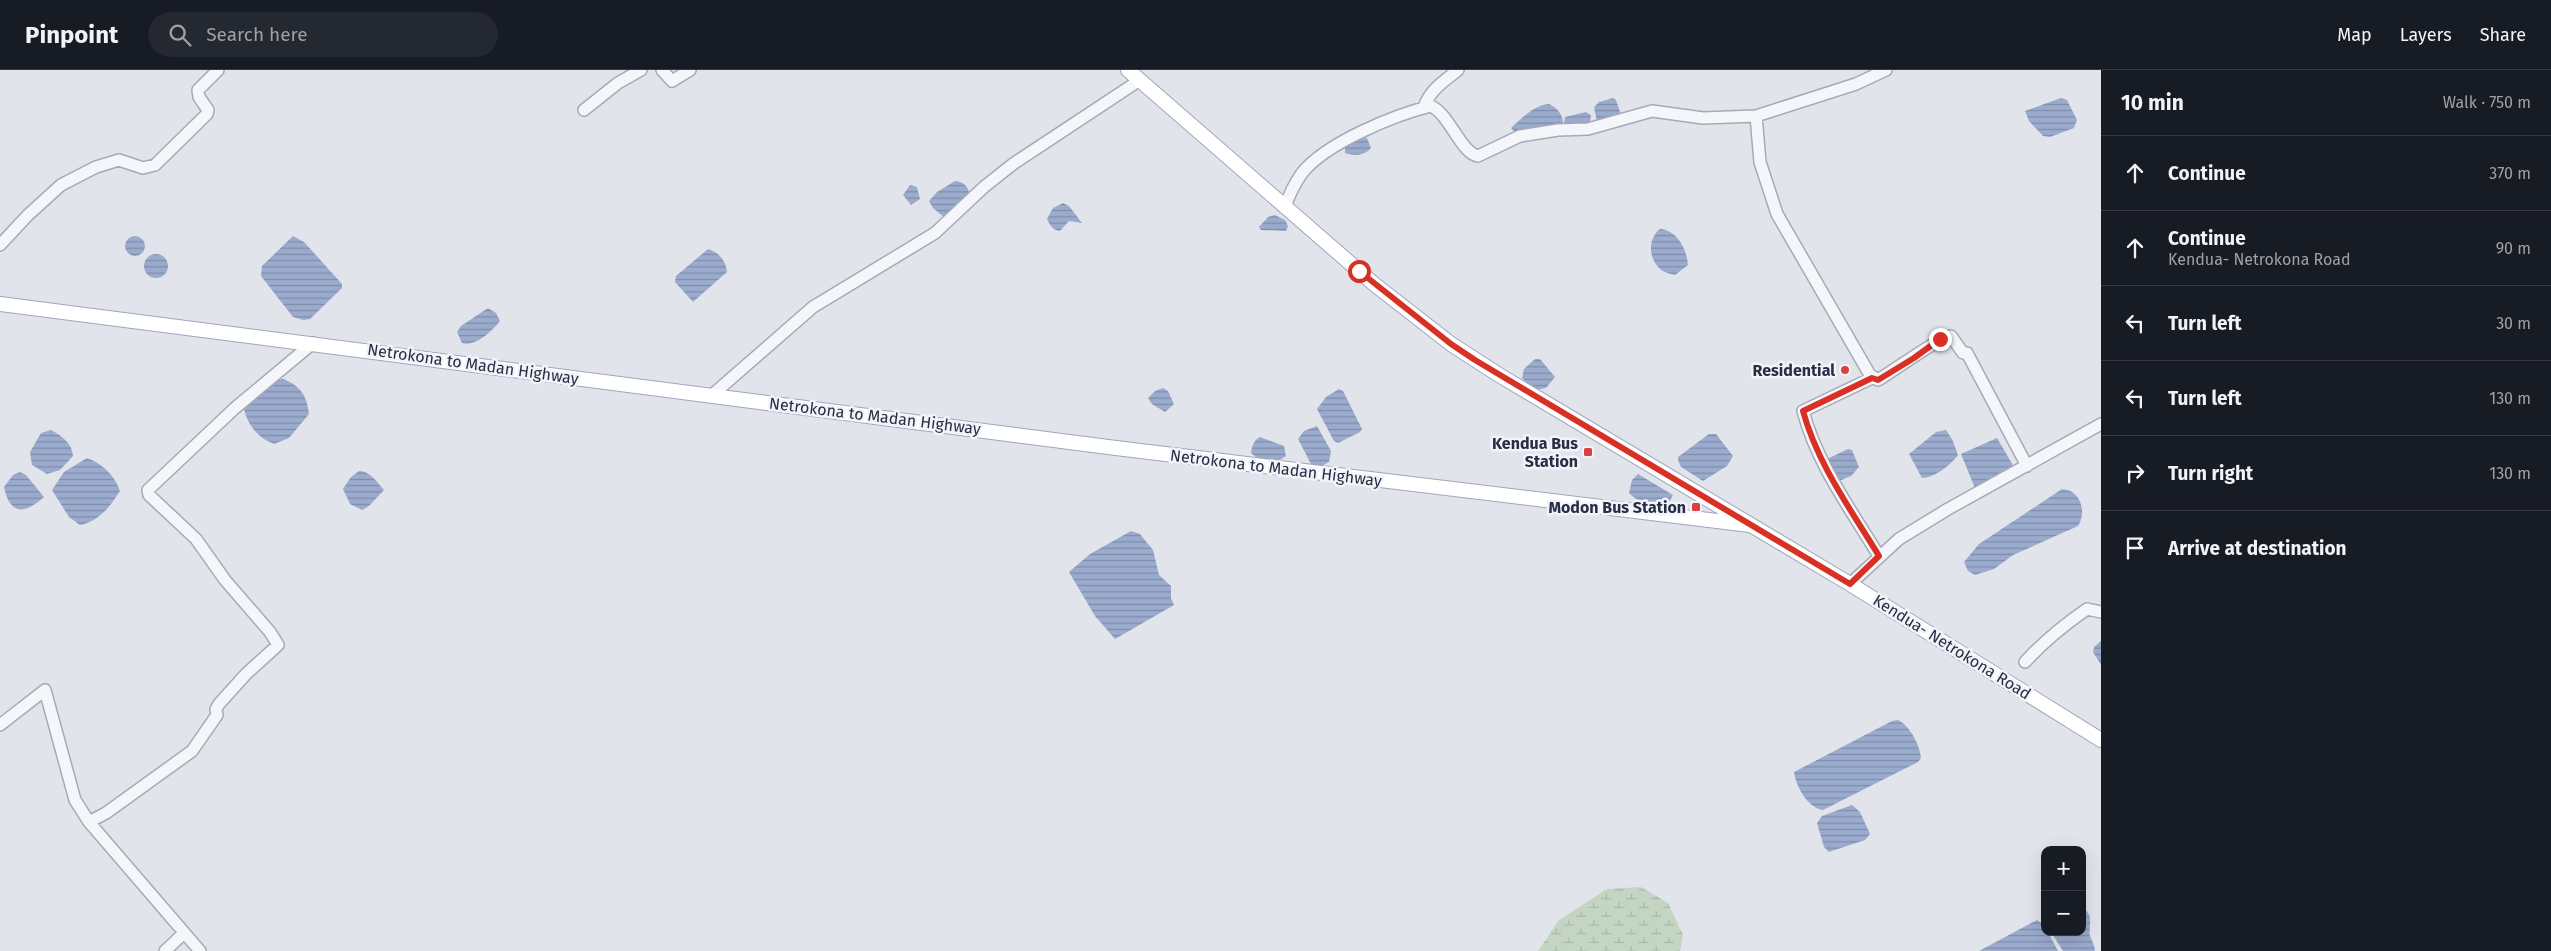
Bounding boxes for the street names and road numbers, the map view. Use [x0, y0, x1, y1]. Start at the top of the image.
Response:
street label: Netrokona to Madan Highway [366, 340, 580, 388]
street label: Netrokona to Madan Highway [768, 394, 982, 438]
street label: Netrokona to Madan Highway [1169, 446, 1383, 490]
street label: Kendua- Netrokona Road [1870, 591, 2034, 703]

